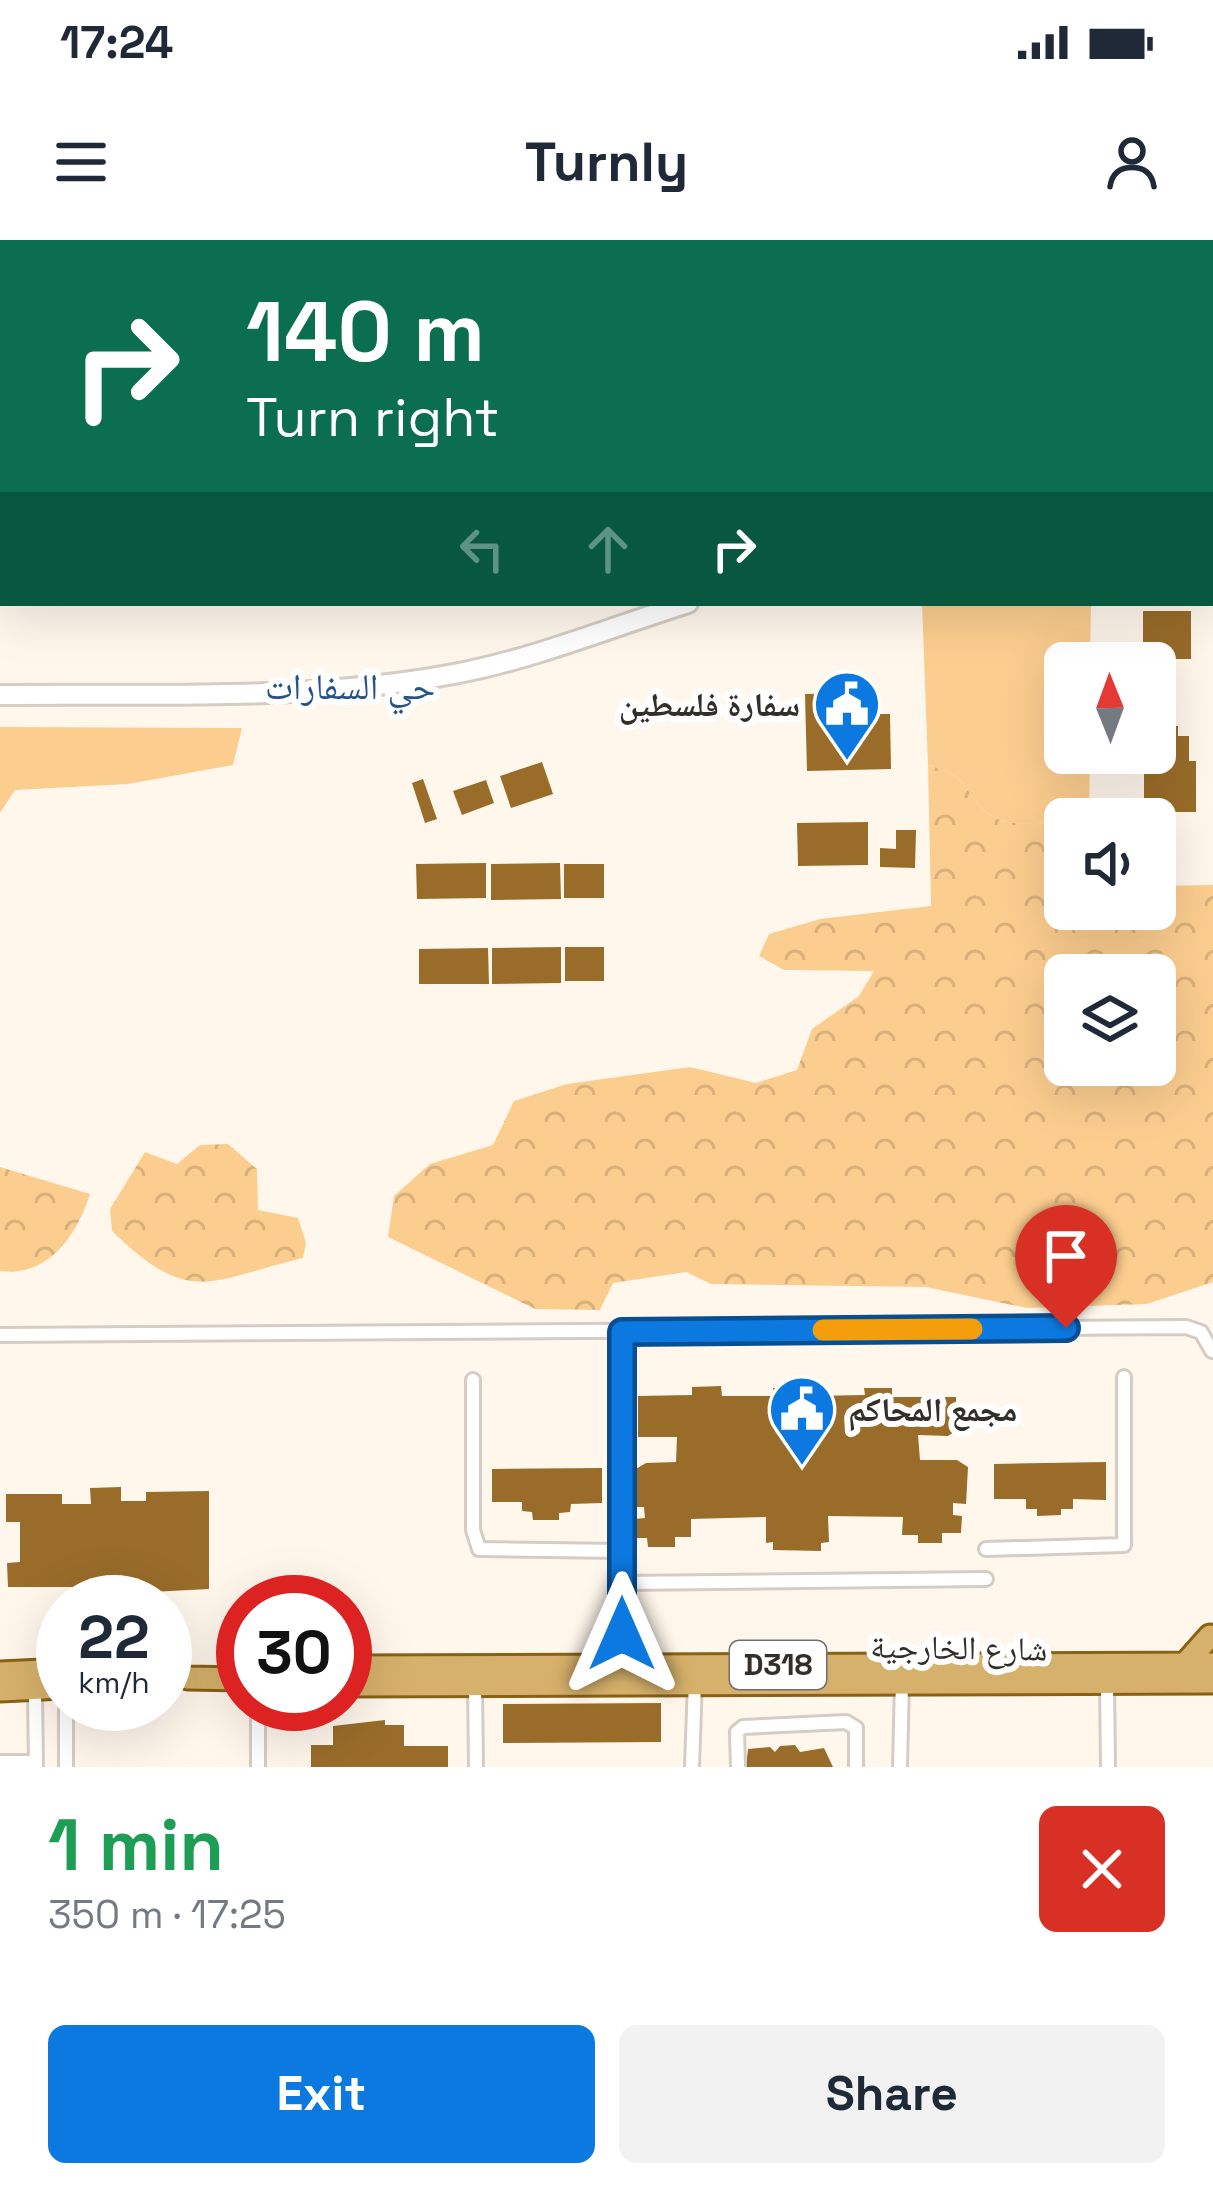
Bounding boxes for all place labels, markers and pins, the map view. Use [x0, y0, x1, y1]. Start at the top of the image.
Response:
public building icon: سفارة فلسطين [812, 669, 882, 763]
place label: سفارة فلسطين [619, 684, 800, 726]
pin [1015, 1205, 1117, 1328]
public building icon: مجمع المحاكم [767, 1374, 837, 1468]
place label: مجمع المحاكم [848, 1389, 1017, 1432]

